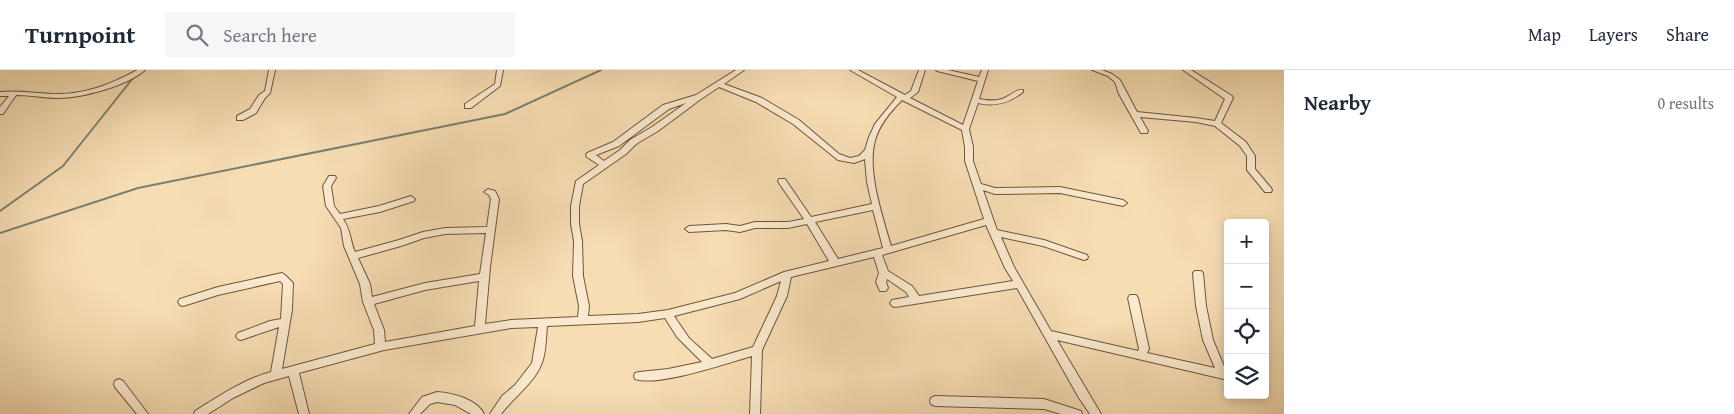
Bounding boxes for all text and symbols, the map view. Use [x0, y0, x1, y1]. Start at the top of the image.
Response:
search box [165, 12, 515, 57]
text: Turnpoint [25, 17, 135, 52]
icon: search [183, 21, 211, 49]
text: Search here [223, 21, 317, 49]
text: Map [1528, 21, 1561, 48]
text: Layers [1589, 21, 1638, 48]
text: Share [1666, 21, 1709, 48]
text: Nearby [1304, 87, 1371, 118]
text: 0 results [1657, 91, 1714, 115]
map controls [1224, 219, 1269, 399]
button: + [1224, 219, 1269, 264]
button: − [1224, 264, 1269, 309]
button: locate [1224, 309, 1269, 354]
button: layers [1224, 354, 1269, 399]

